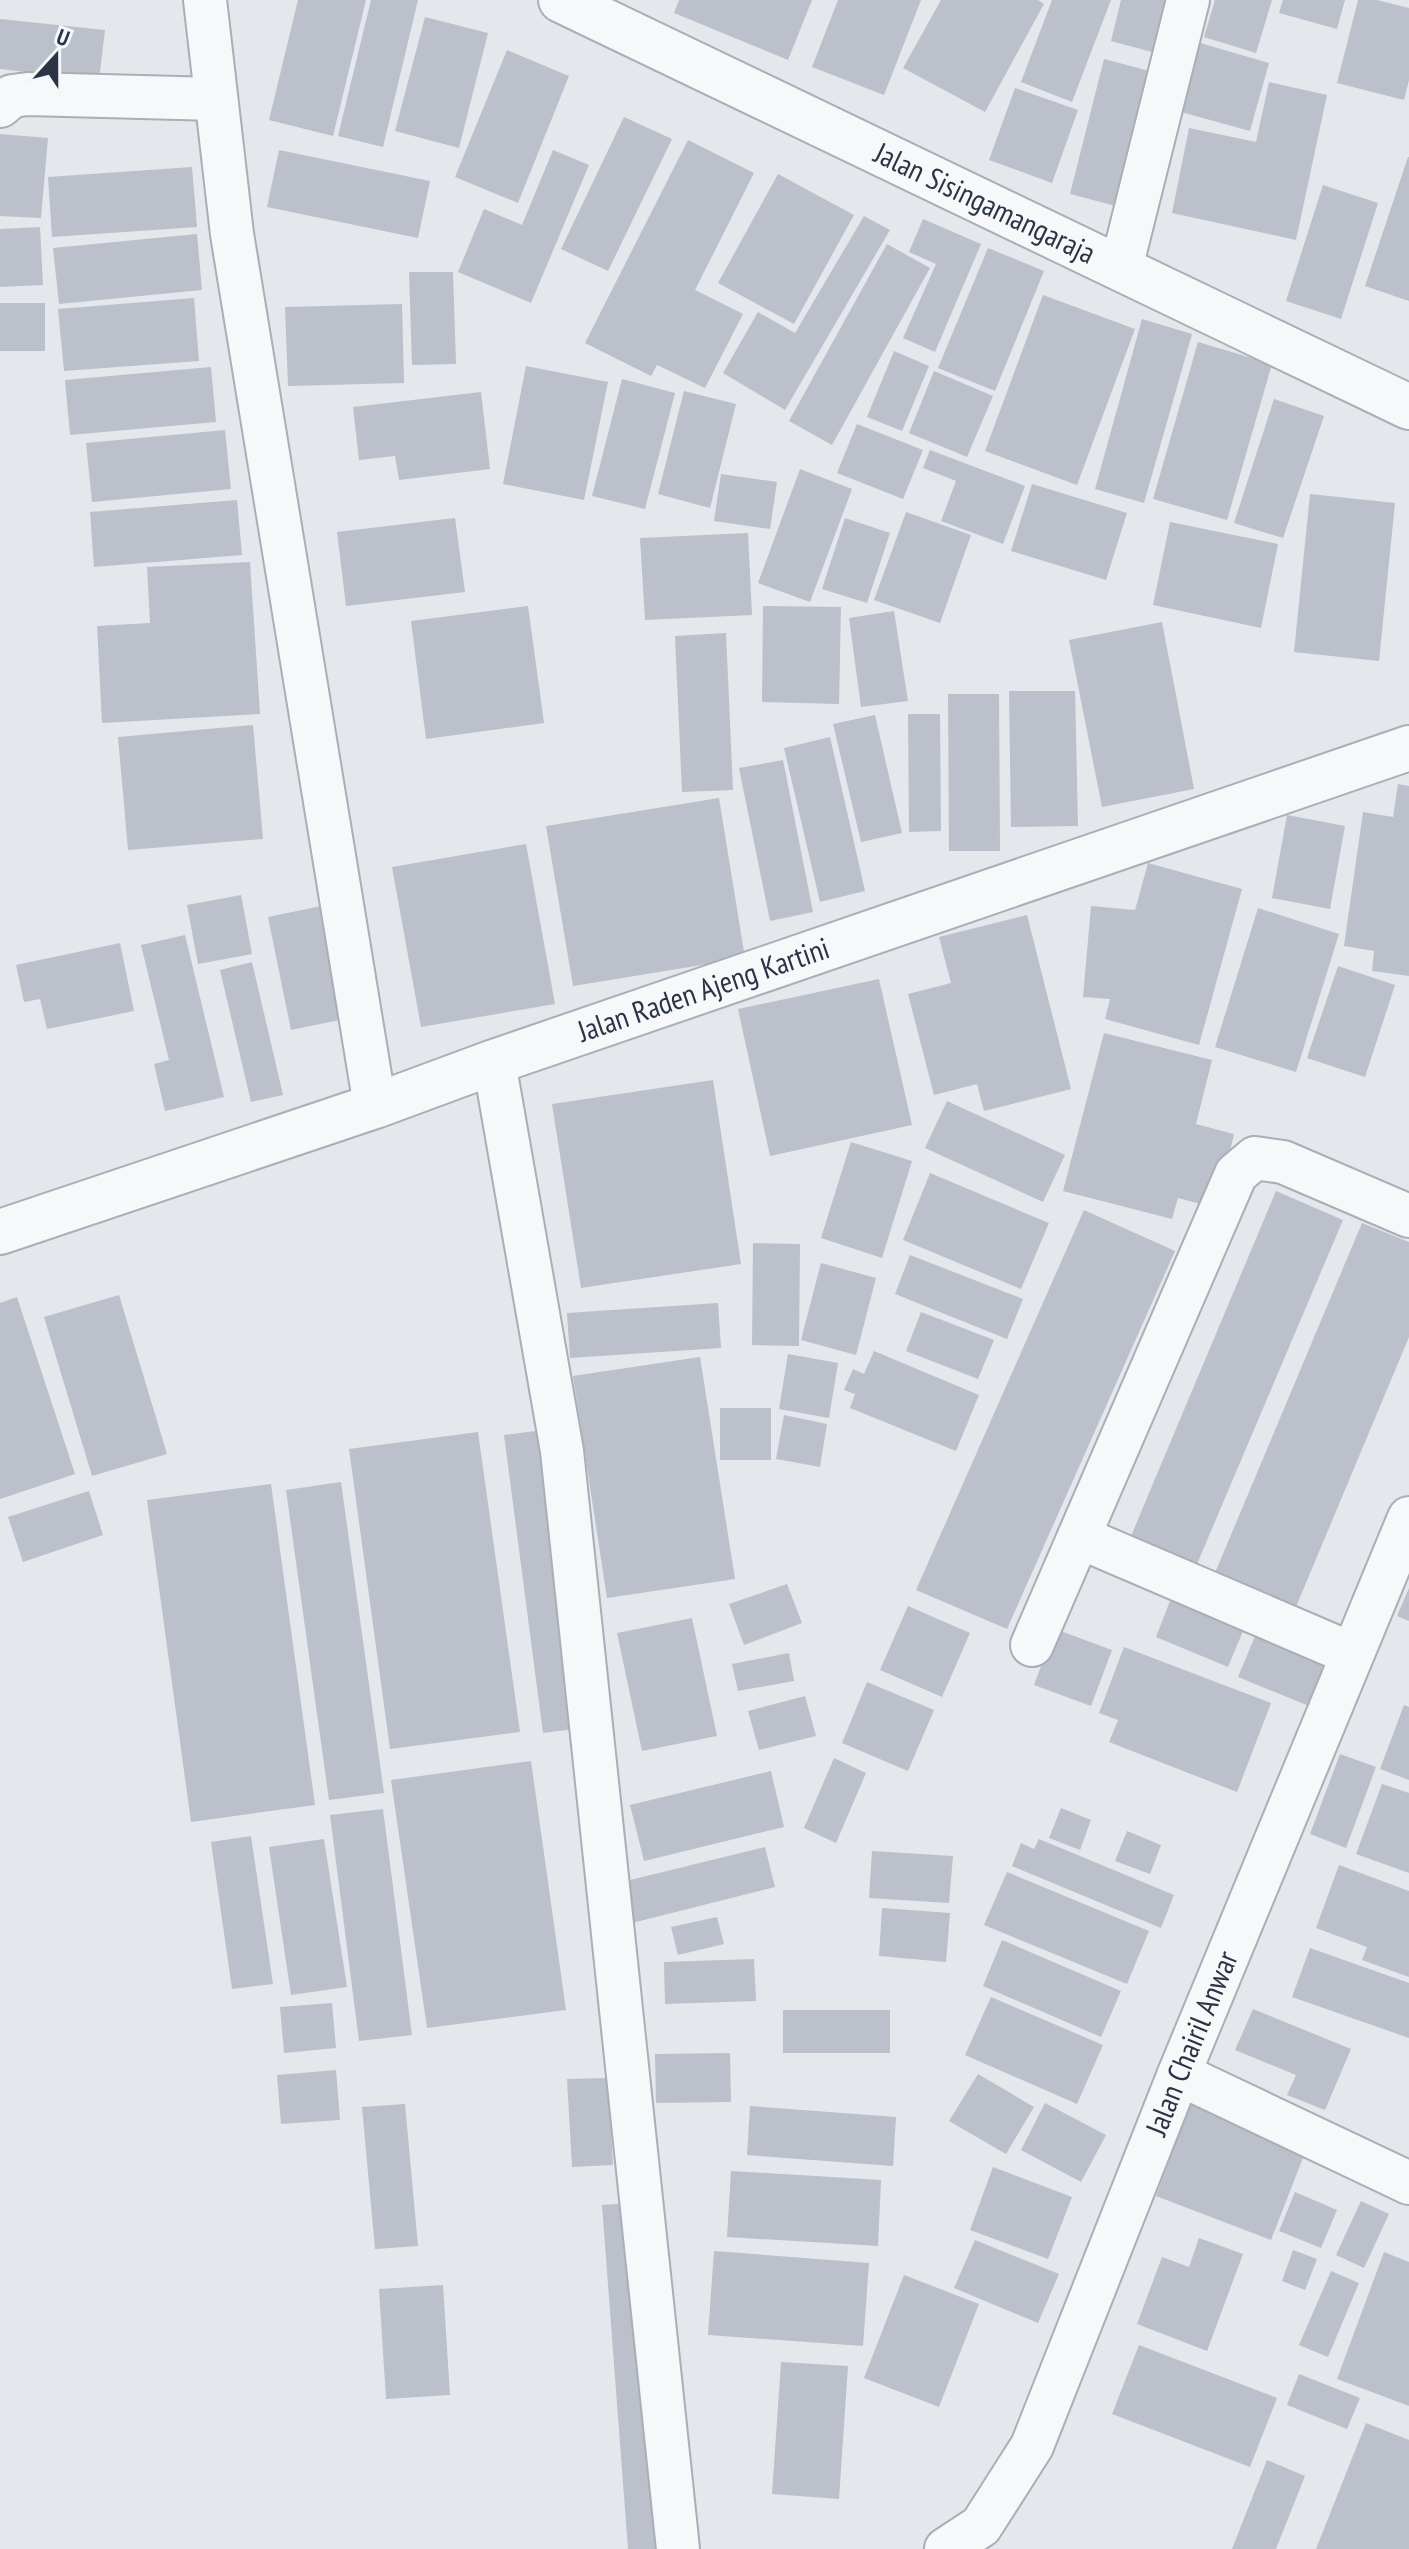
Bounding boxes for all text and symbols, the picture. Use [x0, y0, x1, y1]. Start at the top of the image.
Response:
north arrow [16, 16, 96, 96]
text: U [53, 22, 73, 52]
street label: Jalan Sisingamangaraja [868, 132, 1102, 272]
street label: Jalan Raden Ajeng Kartini [571, 927, 834, 1050]
street label: Jalan Chairil Anwar [1135, 1944, 1246, 2142]

